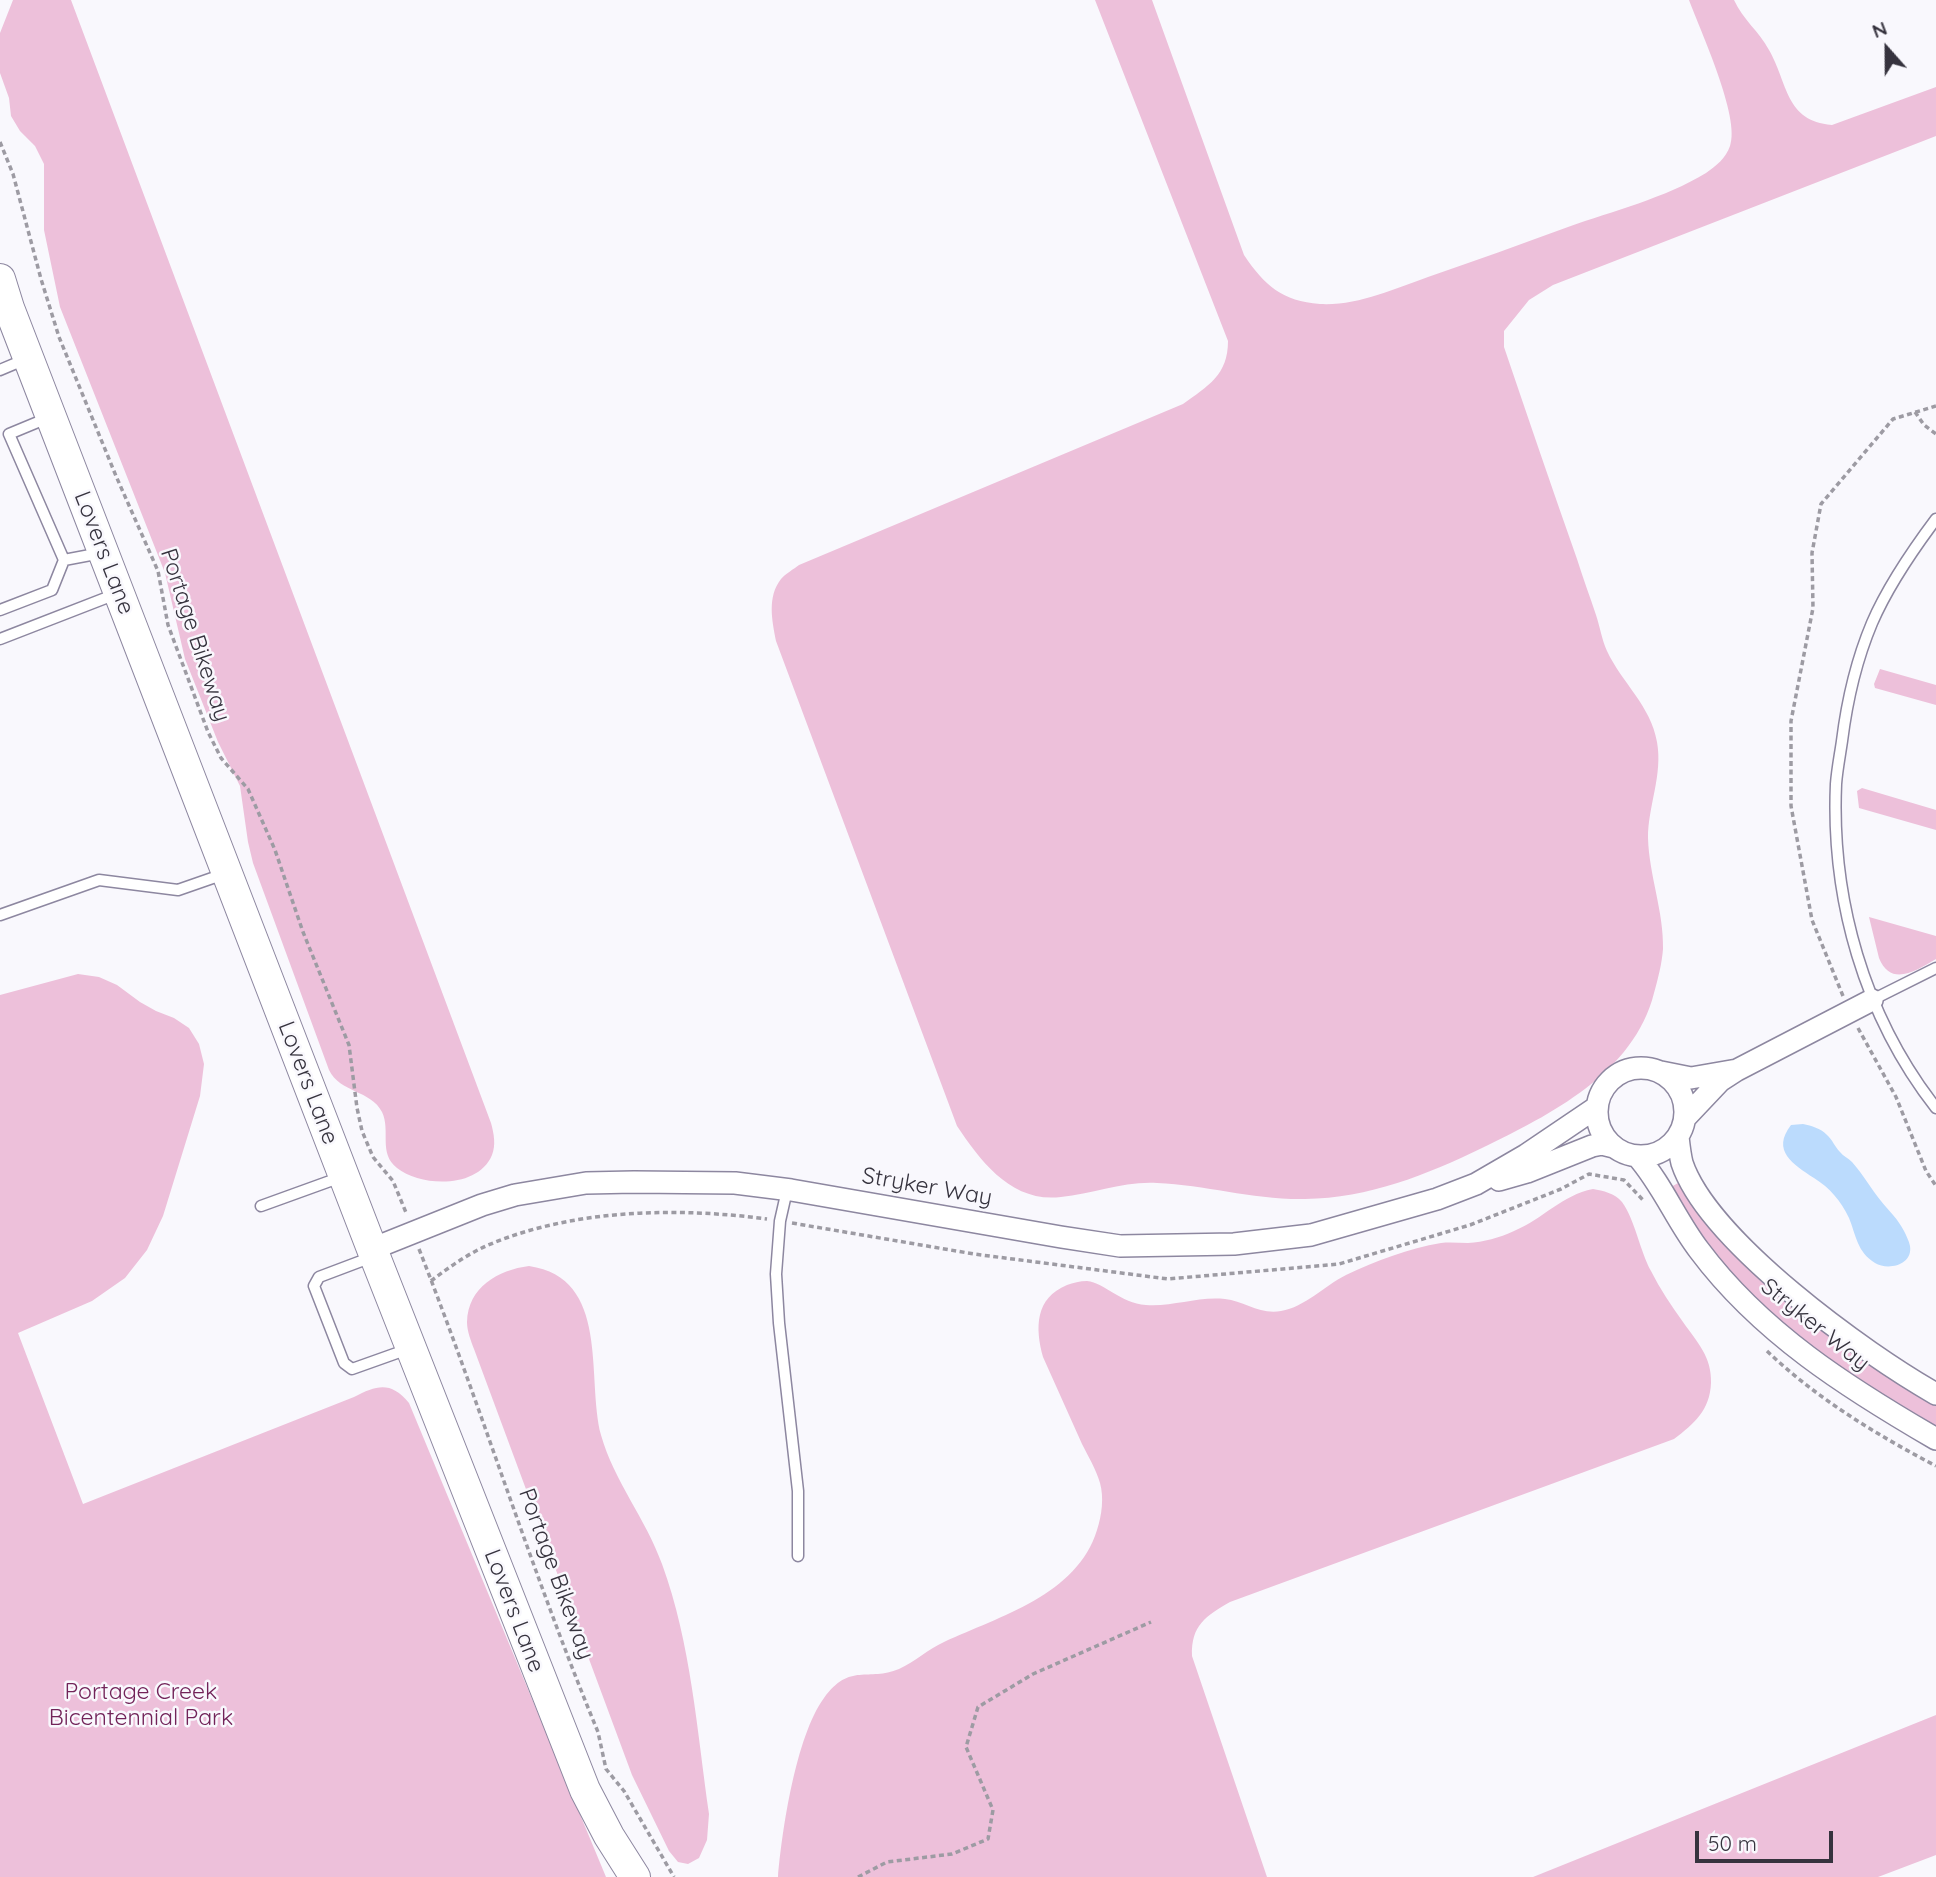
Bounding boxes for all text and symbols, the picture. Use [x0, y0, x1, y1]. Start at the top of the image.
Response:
north arrow [1852, 14, 1922, 84]
text: N [1869, 16, 1890, 43]
street label: Lovers Lane [68, 488, 140, 618]
street label: Portage Bikeway [154, 545, 236, 725]
street label: Lovers Lane [272, 1018, 344, 1148]
street label: Stryker Way [860, 1162, 994, 1212]
street label: Stryker Way [1755, 1273, 1875, 1377]
street label: Portage Bikeway [512, 1485, 600, 1663]
street label: Lovers Lane [478, 1546, 550, 1676]
park label: Portage Creek Bicentennial Park [49, 1678, 233, 1732]
scale bar [1698, 1818, 1836, 1862]
text: 50 m [1708, 1830, 1757, 1856]

